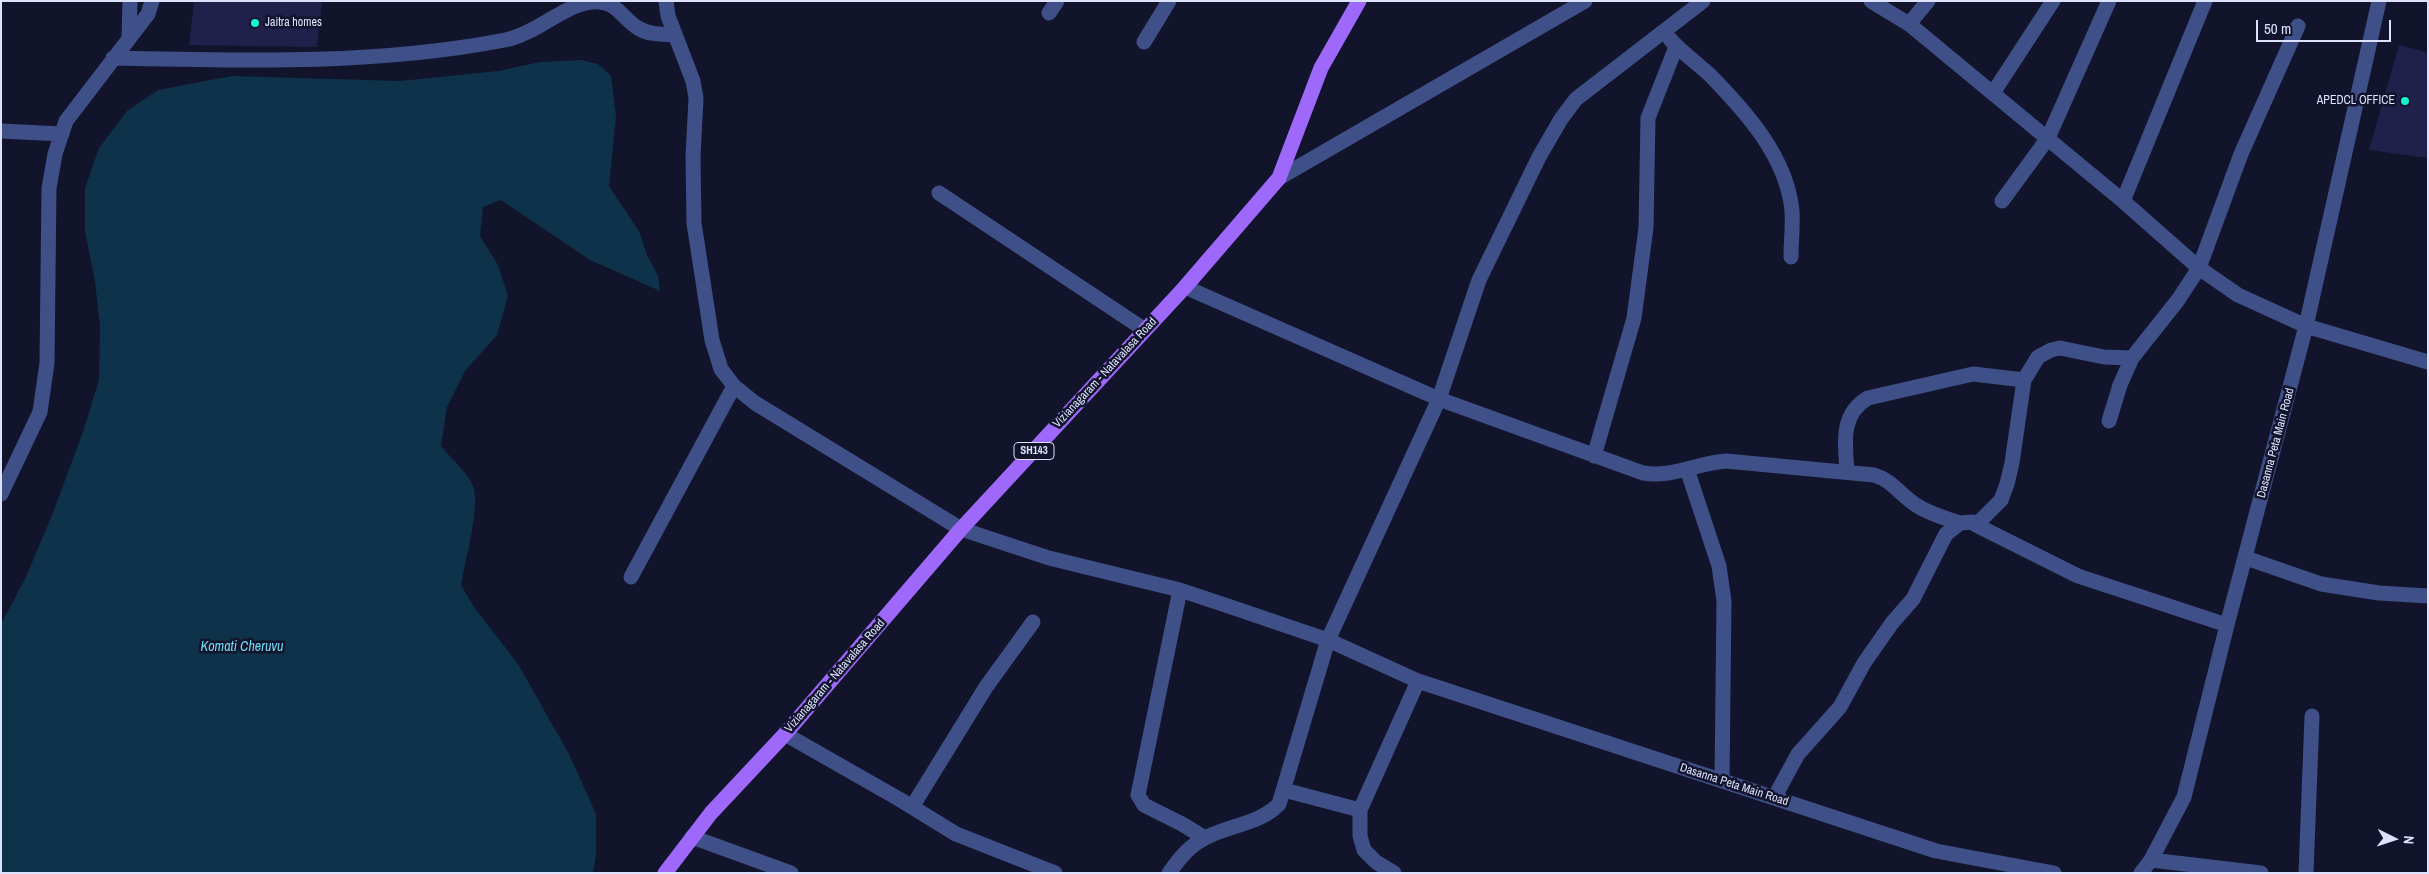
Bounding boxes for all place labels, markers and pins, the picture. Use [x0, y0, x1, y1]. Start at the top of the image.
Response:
place label: Jaitra homes [265, 16, 322, 30]
marker: Jaitra homes [249, 17, 261, 29]
place label: APEDCL OFFICE [2317, 94, 2395, 108]
marker: APEDCL OFFICE [2399, 95, 2411, 107]

